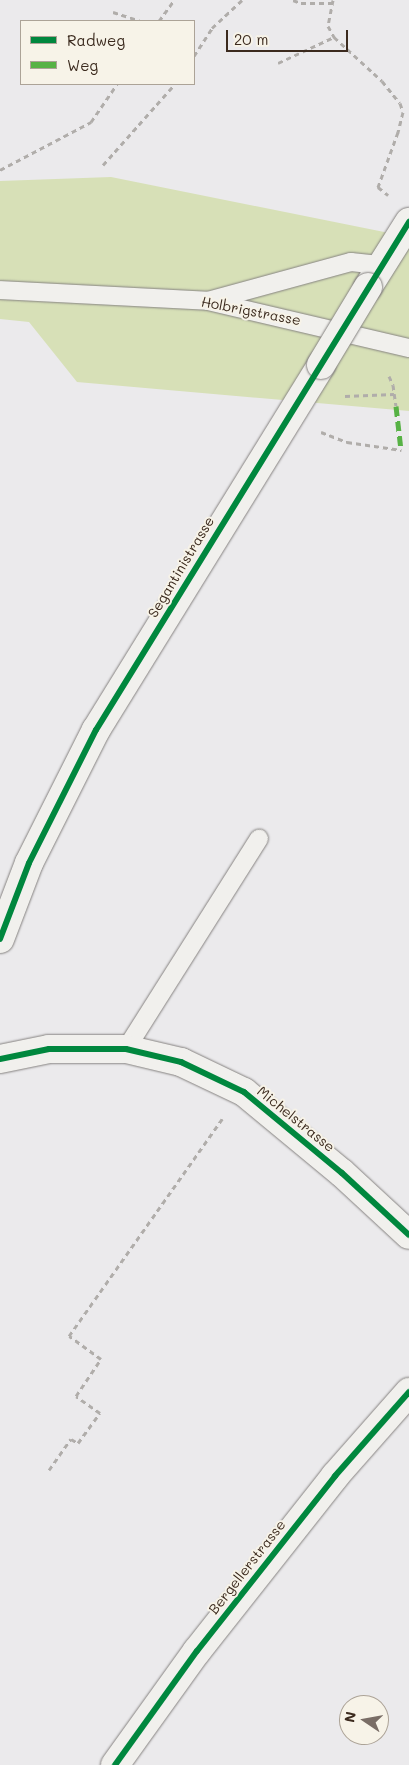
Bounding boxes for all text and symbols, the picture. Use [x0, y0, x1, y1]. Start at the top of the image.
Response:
legend [20, 20, 195, 85]
scale bar [229, 20, 352, 52]
text: 20 m [234, 29, 268, 49]
text: Radweg [67, 30, 125, 50]
text: Weg [67, 55, 98, 75]
street label: Holbrigstrasse [200, 293, 302, 329]
street label: Segantinistrasse [144, 514, 218, 620]
street label: Michelstrasse [254, 1083, 338, 1155]
street label: Bergellerstrasse [205, 1517, 289, 1617]
north arrow [339, 1695, 389, 1745]
text: N [339, 1710, 360, 1724]

